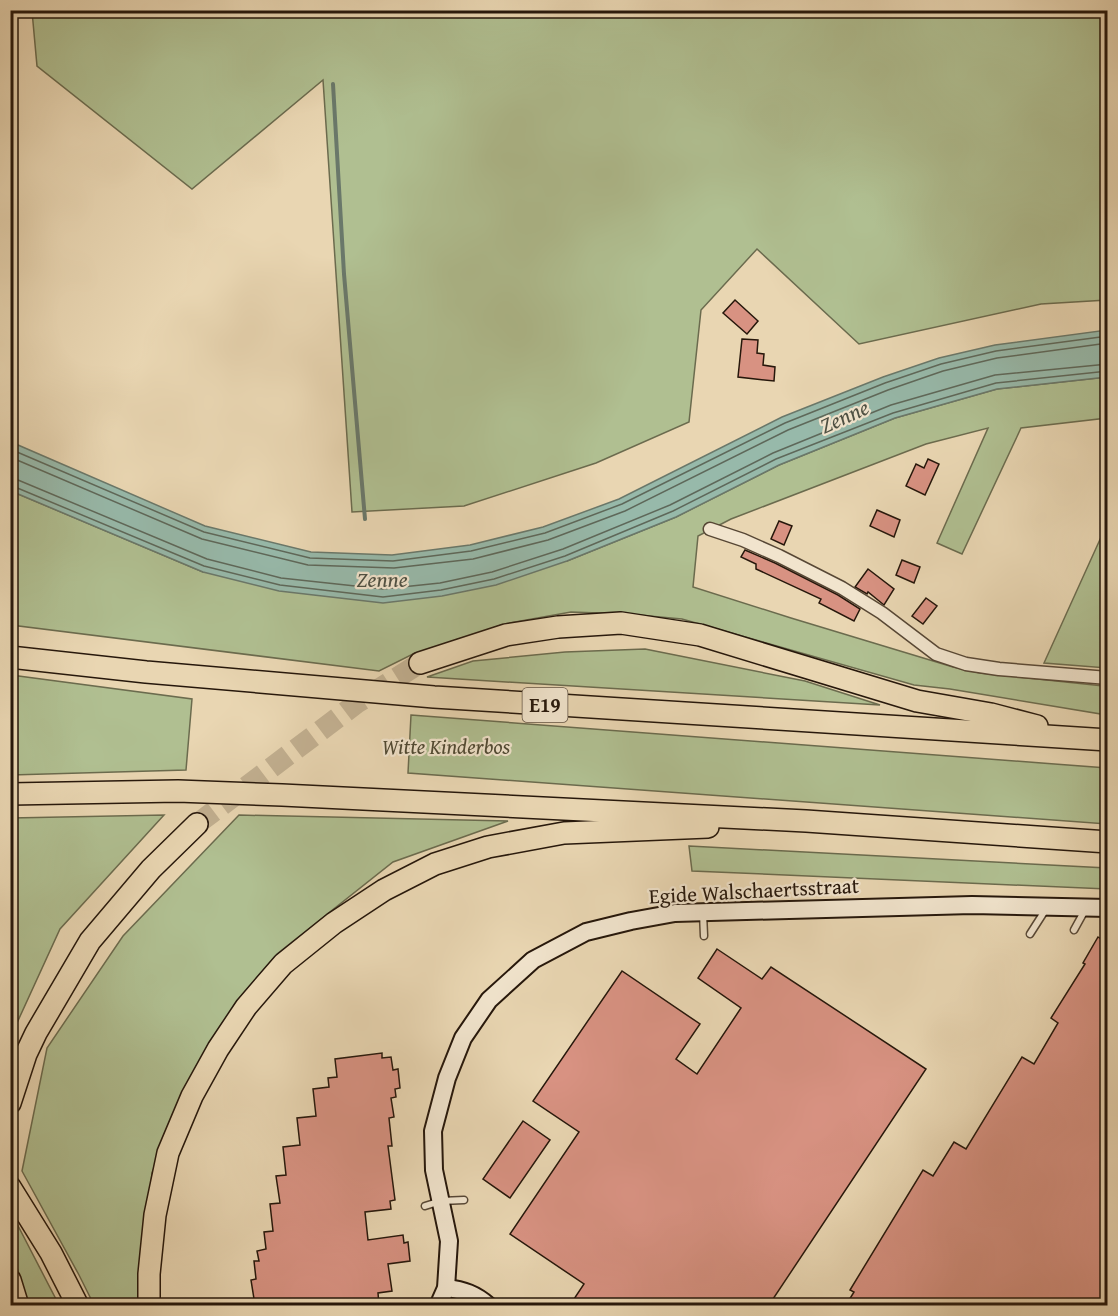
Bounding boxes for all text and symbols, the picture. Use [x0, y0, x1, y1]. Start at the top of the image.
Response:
water label: Zenne [814, 391, 874, 441]
water label: Zenne [356, 563, 408, 595]
road number: E19 [522, 688, 568, 722]
park label: Witte Kinderbos [382, 731, 511, 762]
street label: Egide Walschaertsstraat [648, 869, 860, 911]

